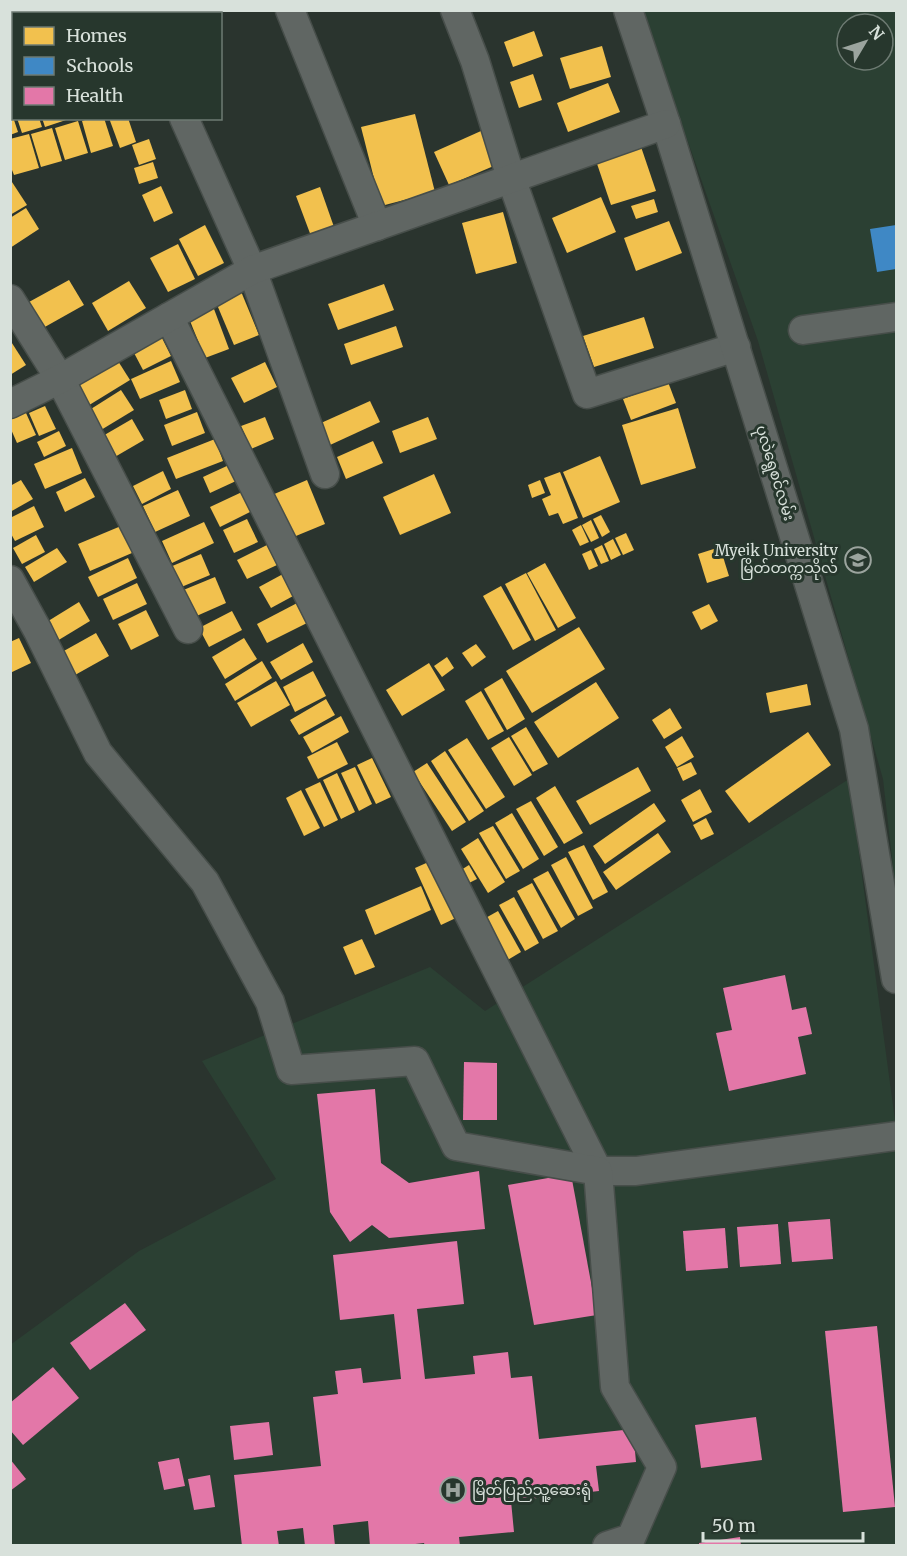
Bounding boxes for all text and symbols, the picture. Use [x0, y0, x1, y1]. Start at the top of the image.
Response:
legend [12, 12, 222, 120]
north arrow [835, 12, 895, 72]
text: N [865, 21, 889, 44]
text: Homes [66, 24, 127, 47]
text: Schools [66, 54, 134, 77]
text: Health [66, 84, 124, 107]
street label: ပုလဲရွေစင်လမ်း [749, 423, 799, 524]
place label: Myeik University မြိတ်တက္ကသိုလ် [715, 541, 838, 580]
school or university icon: Myeik University မြိတ်တက္ကသိုလ် [843, 545, 873, 575]
hospital icon: မြိတ်ပြည်သူ့ဆေးရုံ [438, 1475, 468, 1505]
place label: မြိတ်ပြည်သူ့ဆေးရုံ [472, 1480, 591, 1502]
scale bar [703, 1505, 864, 1543]
text: 50 m [712, 1514, 756, 1537]

